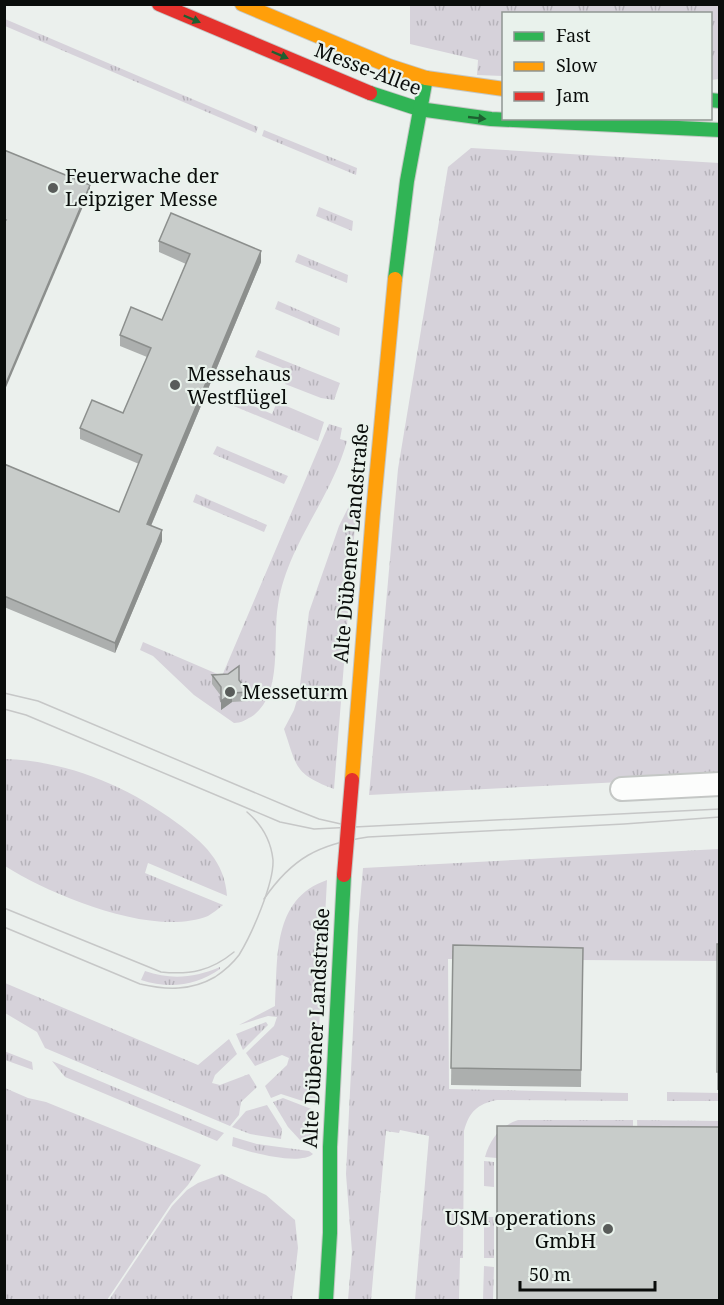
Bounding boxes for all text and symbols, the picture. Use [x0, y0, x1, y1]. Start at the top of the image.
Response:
legend [502, 12, 712, 120]
one-way arrow [184, 14, 202, 24]
text: Fast [556, 23, 591, 47]
street label: Messe-Allee [311, 36, 425, 101]
one-way arrow [271, 51, 289, 60]
text: Slow [556, 53, 598, 77]
text: Jam [555, 83, 590, 107]
one-way arrow [467, 113, 486, 123]
place label: Feuerwache der Leipziger Messe [65, 162, 219, 212]
marker: Feuerwache der Leipziger Messe [46, 181, 60, 195]
place label: Messehaus Westflügel [187, 360, 291, 410]
marker: Messehaus Westflügel [168, 378, 182, 392]
street label: Alte Dübener Landstraße [327, 422, 374, 664]
place label: Messeturm [242, 678, 348, 705]
marker: Messeturm [223, 685, 237, 699]
street label: Alte Dübener Landstraße [296, 907, 335, 1149]
place label: USM operations GmbH [445, 1204, 596, 1254]
marker: USM operations GmbH [601, 1222, 615, 1236]
scale bar [520, 1254, 655, 1292]
text: 50 m [529, 1262, 571, 1286]

